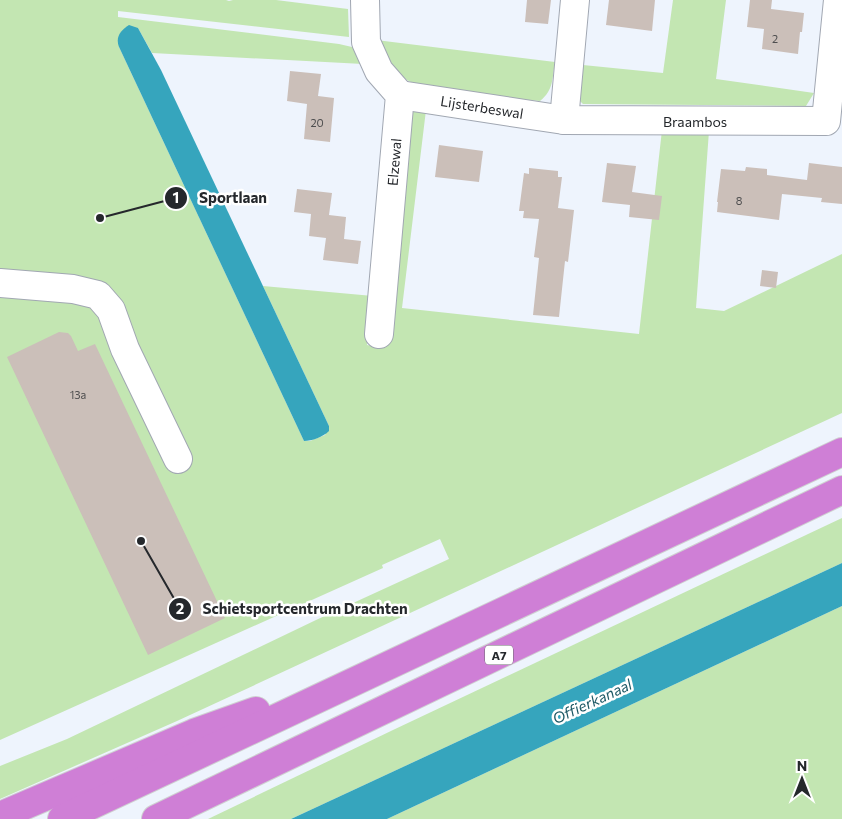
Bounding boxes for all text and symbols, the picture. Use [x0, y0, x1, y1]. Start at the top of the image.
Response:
house number: 2 [772, 32, 778, 45]
street label: Lijsterbeswal [439, 92, 525, 122]
street label: Braambos [663, 113, 727, 130]
house number: 20 [310, 116, 324, 129]
street label: Elzewal [383, 137, 405, 187]
callout: Sportlaan [164, 183, 277, 213]
text: 1 [173, 188, 179, 206]
text: Sportlaan [199, 188, 267, 206]
house number: 8 [736, 194, 743, 207]
house number: 13a [70, 388, 86, 401]
callout: Schietsportcentrum Drachten [167, 594, 417, 624]
text: 2 [176, 599, 184, 617]
text: Schietsportcentrum Drachten [202, 599, 408, 617]
road number: A7 [485, 646, 513, 664]
water label: Offierkanaal [549, 674, 636, 727]
north arrow [777, 754, 827, 804]
text: N [797, 757, 807, 774]

